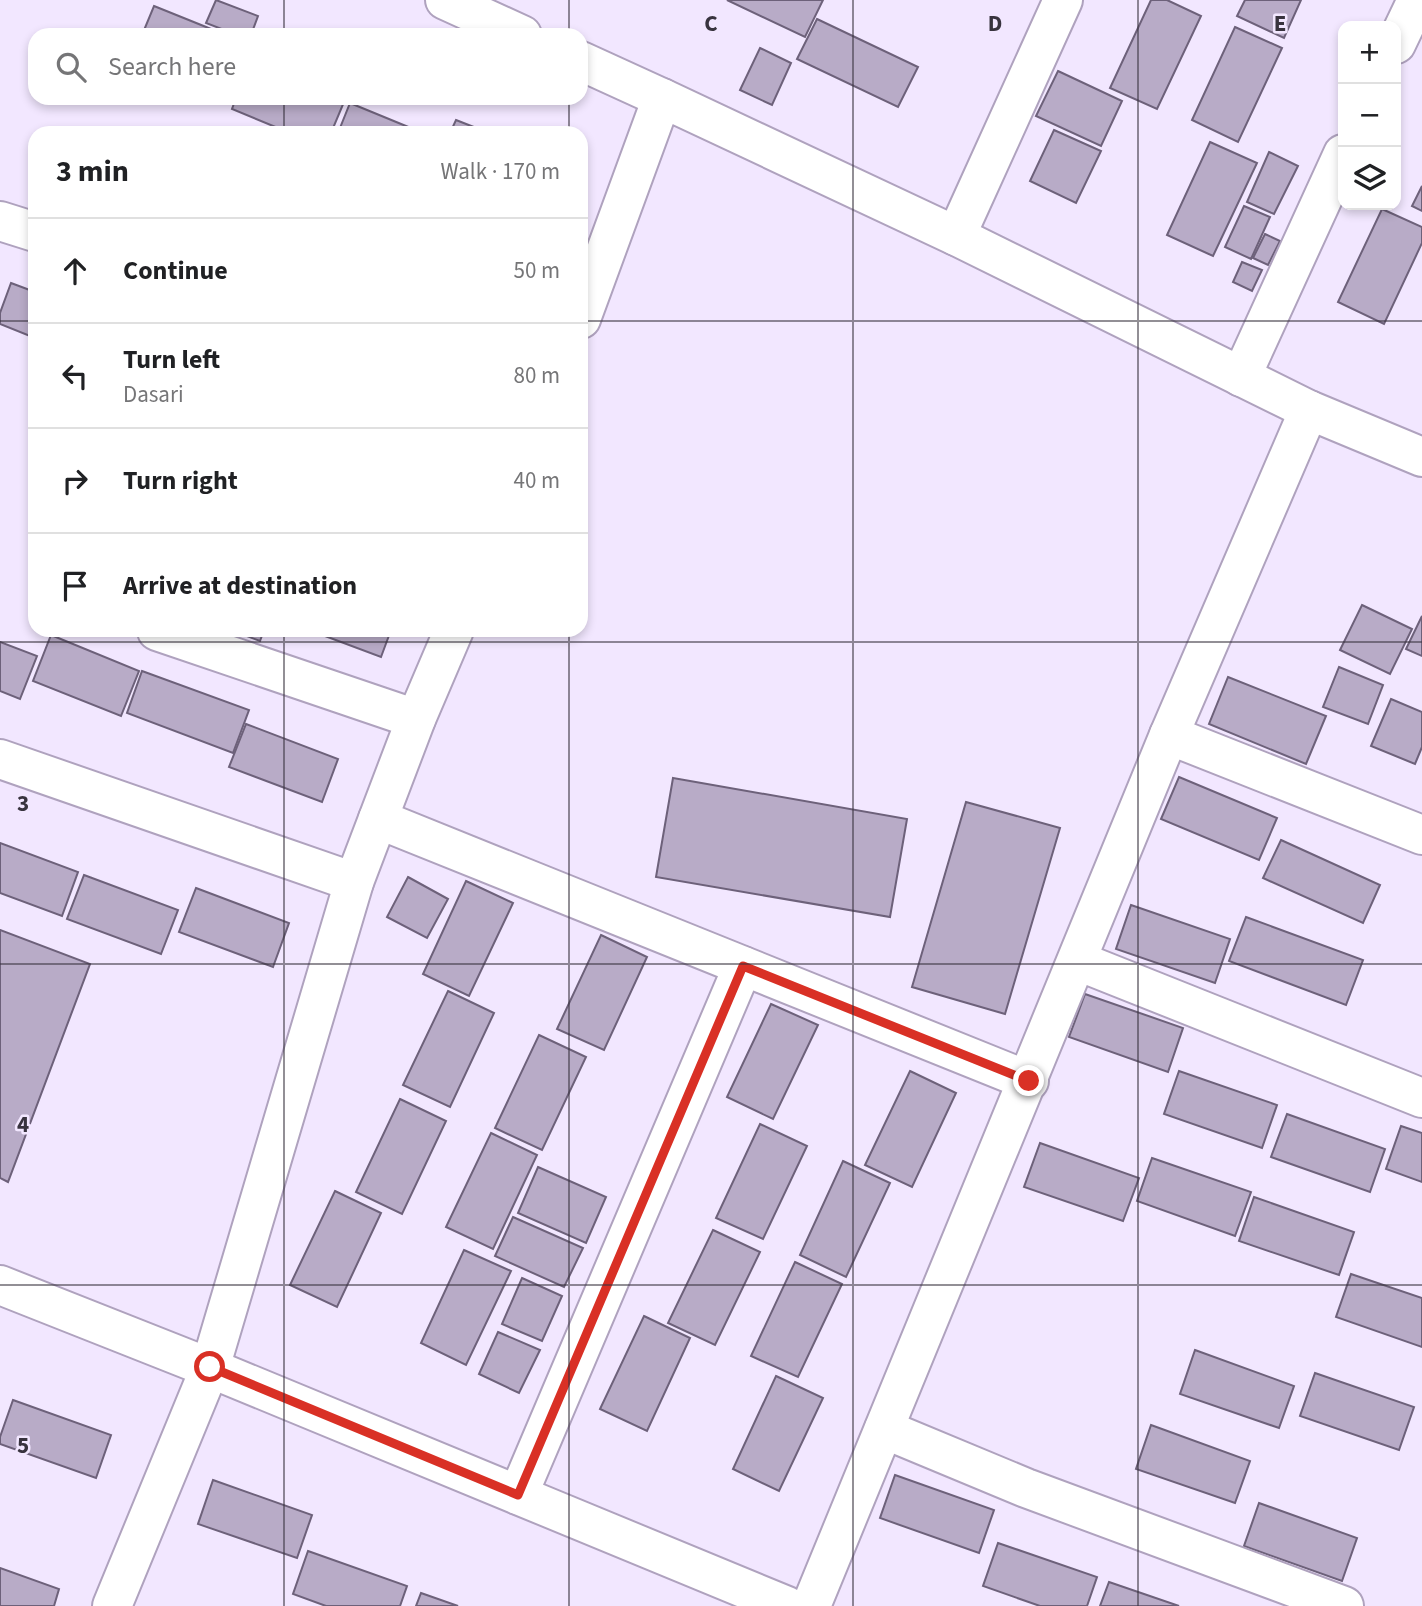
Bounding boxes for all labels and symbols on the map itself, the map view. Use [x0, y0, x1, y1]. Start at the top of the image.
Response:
text: C [704, 7, 718, 40]
text: D [988, 7, 1002, 40]
text: E [1274, 7, 1286, 40]
text: 3 [17, 787, 29, 820]
route end [1013, 1065, 1044, 1096]
text: 4 [17, 1108, 29, 1141]
route start [194, 1351, 225, 1382]
text: 5 [17, 1429, 29, 1462]

